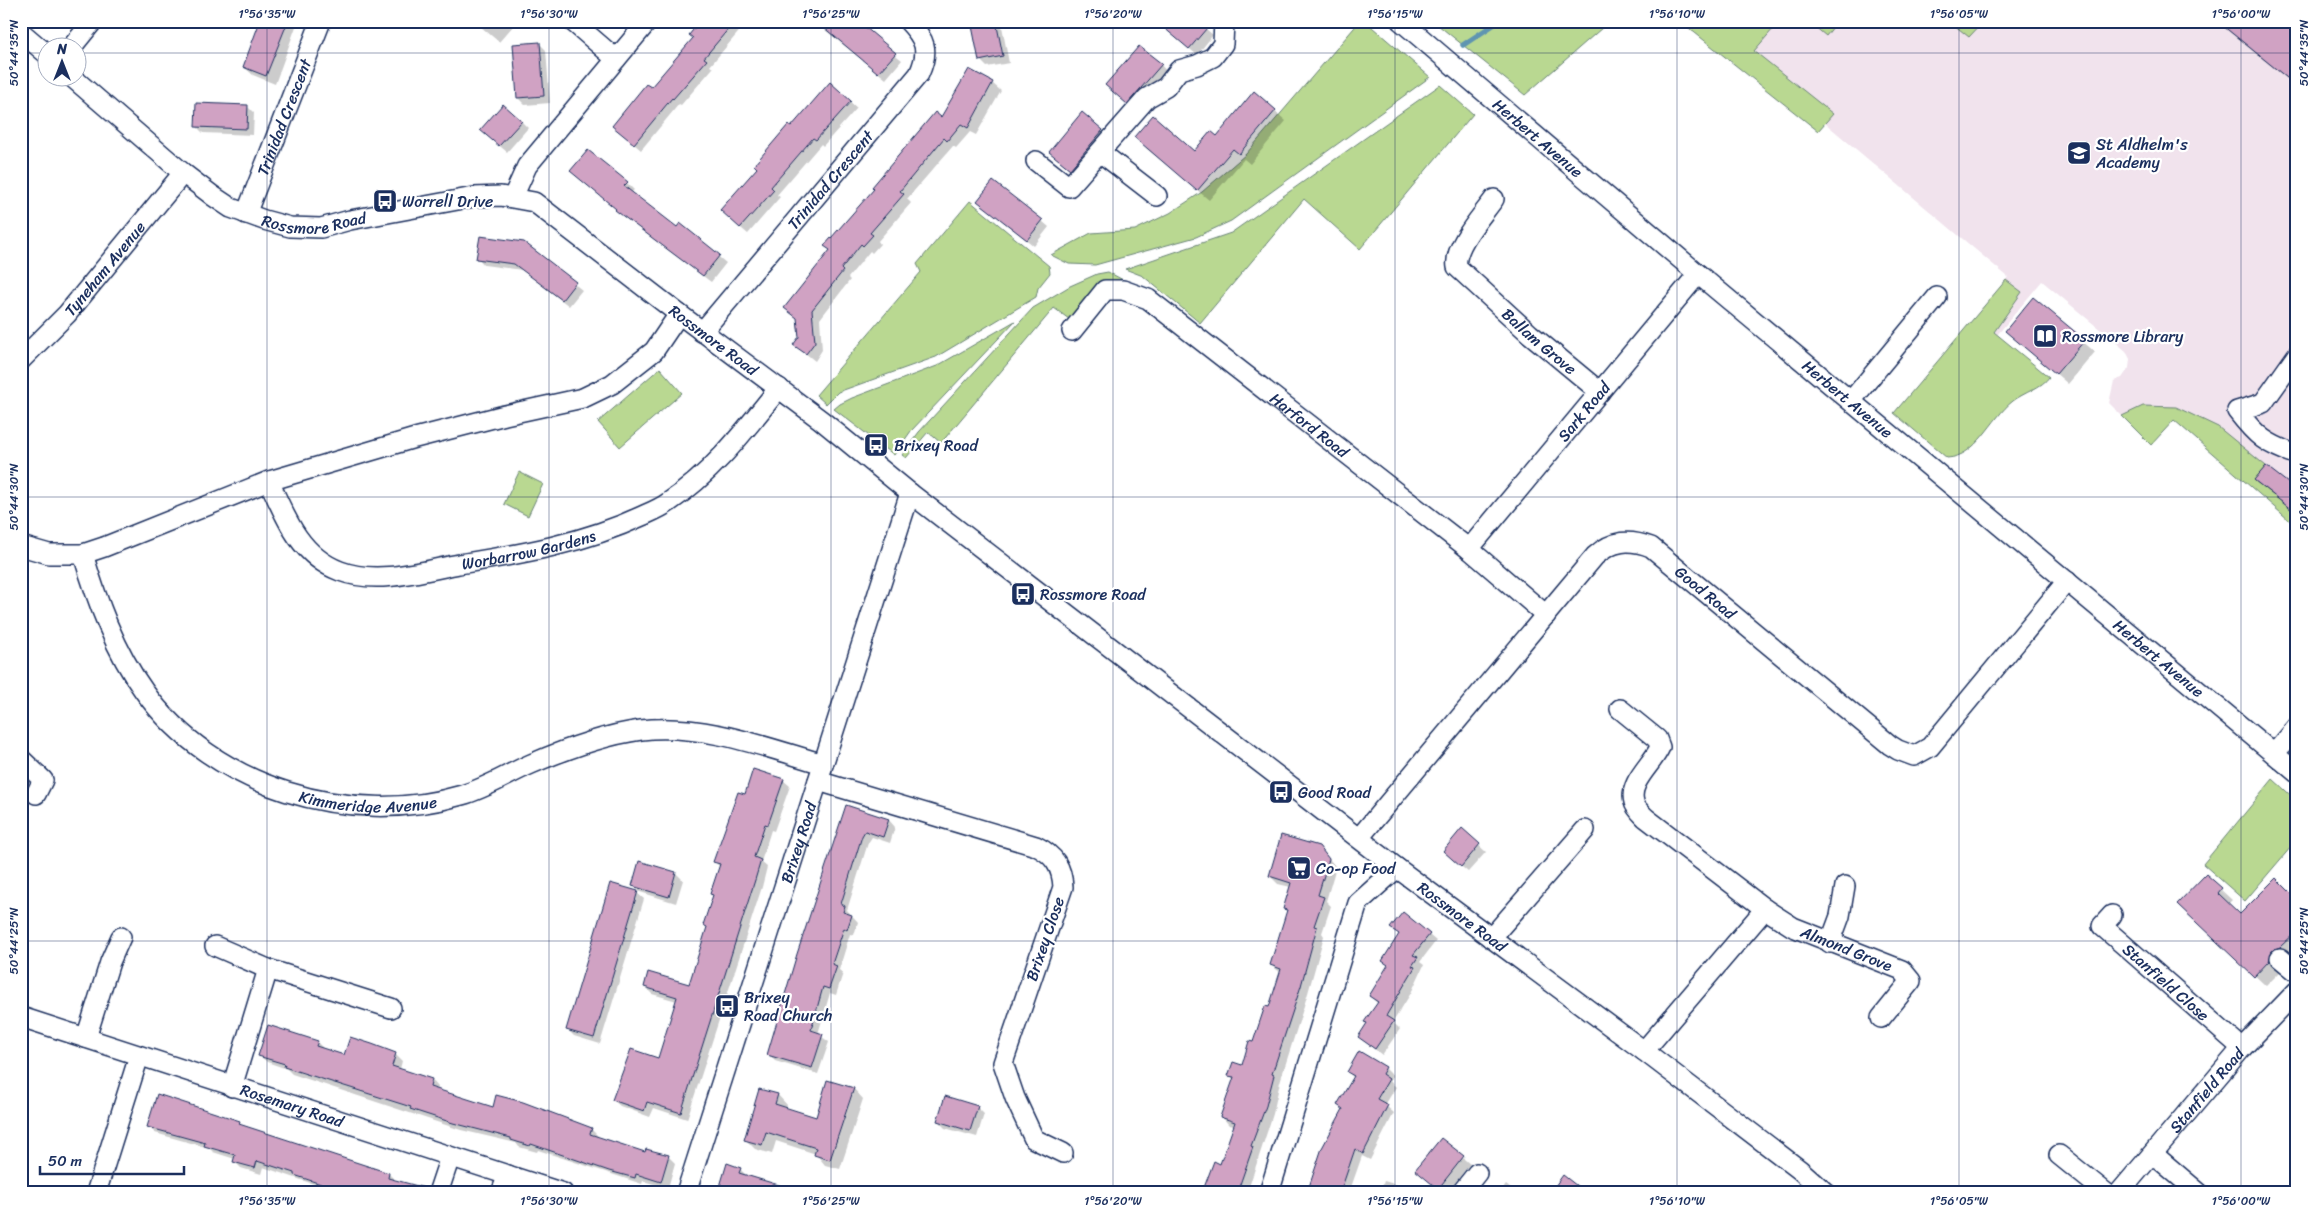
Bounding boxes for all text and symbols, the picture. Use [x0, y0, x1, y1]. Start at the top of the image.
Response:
text: 1°56'35"W [238, 3, 296, 25]
text: 1°56'30"W [520, 3, 578, 25]
text: 1°56'25"W [802, 3, 860, 25]
text: 1°56'20"W [1084, 3, 1143, 25]
text: 1°56'15"W [1367, 3, 1424, 25]
text: 1°56'10"W [1649, 3, 1706, 25]
text: 1°56'05"W [1930, 3, 1989, 25]
text: 1°56'00"W [2212, 3, 2271, 25]
text: 50°44'35"N [3, 19, 25, 86]
text: 50°44'35"N [2293, 19, 2315, 86]
text: N [56, 37, 67, 62]
north arrow [38, 38, 88, 88]
street label: Trinidad Crescent [248, 54, 320, 180]
street label: Herbert Avenue [1486, 90, 1590, 185]
street label: Trinidad Crescent [779, 123, 881, 236]
place label: St Aldhelm's Academy [2095, 130, 2188, 177]
school or university icon: St Aldhelm's Academy [2066, 140, 2092, 166]
place label: Worrell Drive [402, 187, 493, 216]
bus stop icon: Worrell Drive [372, 188, 398, 214]
street label: Rossmore Road [258, 203, 370, 243]
street label: Tyneham Avenue [56, 214, 153, 323]
street label: Rossmore Road [662, 297, 766, 384]
street label: Ballam Grove [1495, 300, 1584, 382]
place label: Rossmore Library [2062, 322, 2184, 351]
library icon: Rossmore Library [2032, 323, 2058, 349]
street label: Herbert Avenue [1795, 352, 1900, 446]
street label: Sark Road [1549, 373, 1619, 448]
street label: Harford Road [1263, 384, 1357, 466]
place label: Brixey Road [894, 431, 979, 460]
bus stop icon: Brixey Road [863, 432, 889, 458]
text: 50°44'30"N [3, 463, 25, 531]
text: 50°44'30"N [2293, 463, 2315, 531]
street label: Worbarrow Gardens [460, 520, 600, 578]
street label: Good Road [1668, 558, 1744, 628]
place label: Rossmore Road [1040, 580, 1147, 609]
bus stop icon: Rossmore Road [1010, 581, 1036, 607]
street label: Herbert Avenue [2107, 611, 2211, 705]
place label: Good Road [1298, 778, 1372, 807]
bus stop icon: Good Road [1268, 779, 1294, 805]
street label: Kimmeridge Avenue [296, 781, 439, 821]
street label: Brixey Road [772, 797, 825, 887]
place label: Co-op Food [1316, 854, 1397, 883]
supermarket icon: Co-op Food [1286, 855, 1312, 881]
street label: Rossmore Road [1411, 873, 1515, 960]
street label: Brixey Close [1017, 893, 1073, 985]
text: 50°44'25"N [3, 907, 25, 975]
text: 50°44'25"N [2293, 907, 2315, 975]
street label: Almond Grove [1796, 917, 1897, 980]
street label: Stanfield Close [2116, 935, 2217, 1028]
place label: Brixey Road Church [744, 983, 832, 1030]
bus stop icon: Brixey Road Church [714, 993, 740, 1019]
street label: Stanfield Road [2161, 1039, 2252, 1140]
street label: Rosemary Road [237, 1075, 349, 1136]
scale bar [40, 1144, 184, 1176]
text: 50 m [48, 1148, 83, 1174]
text: 1°56'35"W [238, 1190, 296, 1212]
text: 1°56'30"W [520, 1190, 578, 1212]
text: 1°56'25"W [802, 1190, 860, 1212]
text: 1°56'20"W [1084, 1190, 1143, 1212]
text: 1°56'15"W [1367, 1190, 1424, 1212]
text: 1°56'10"W [1649, 1190, 1706, 1212]
text: 1°56'05"W [1930, 1190, 1989, 1212]
text: 1°56'00"W [2212, 1190, 2271, 1212]

